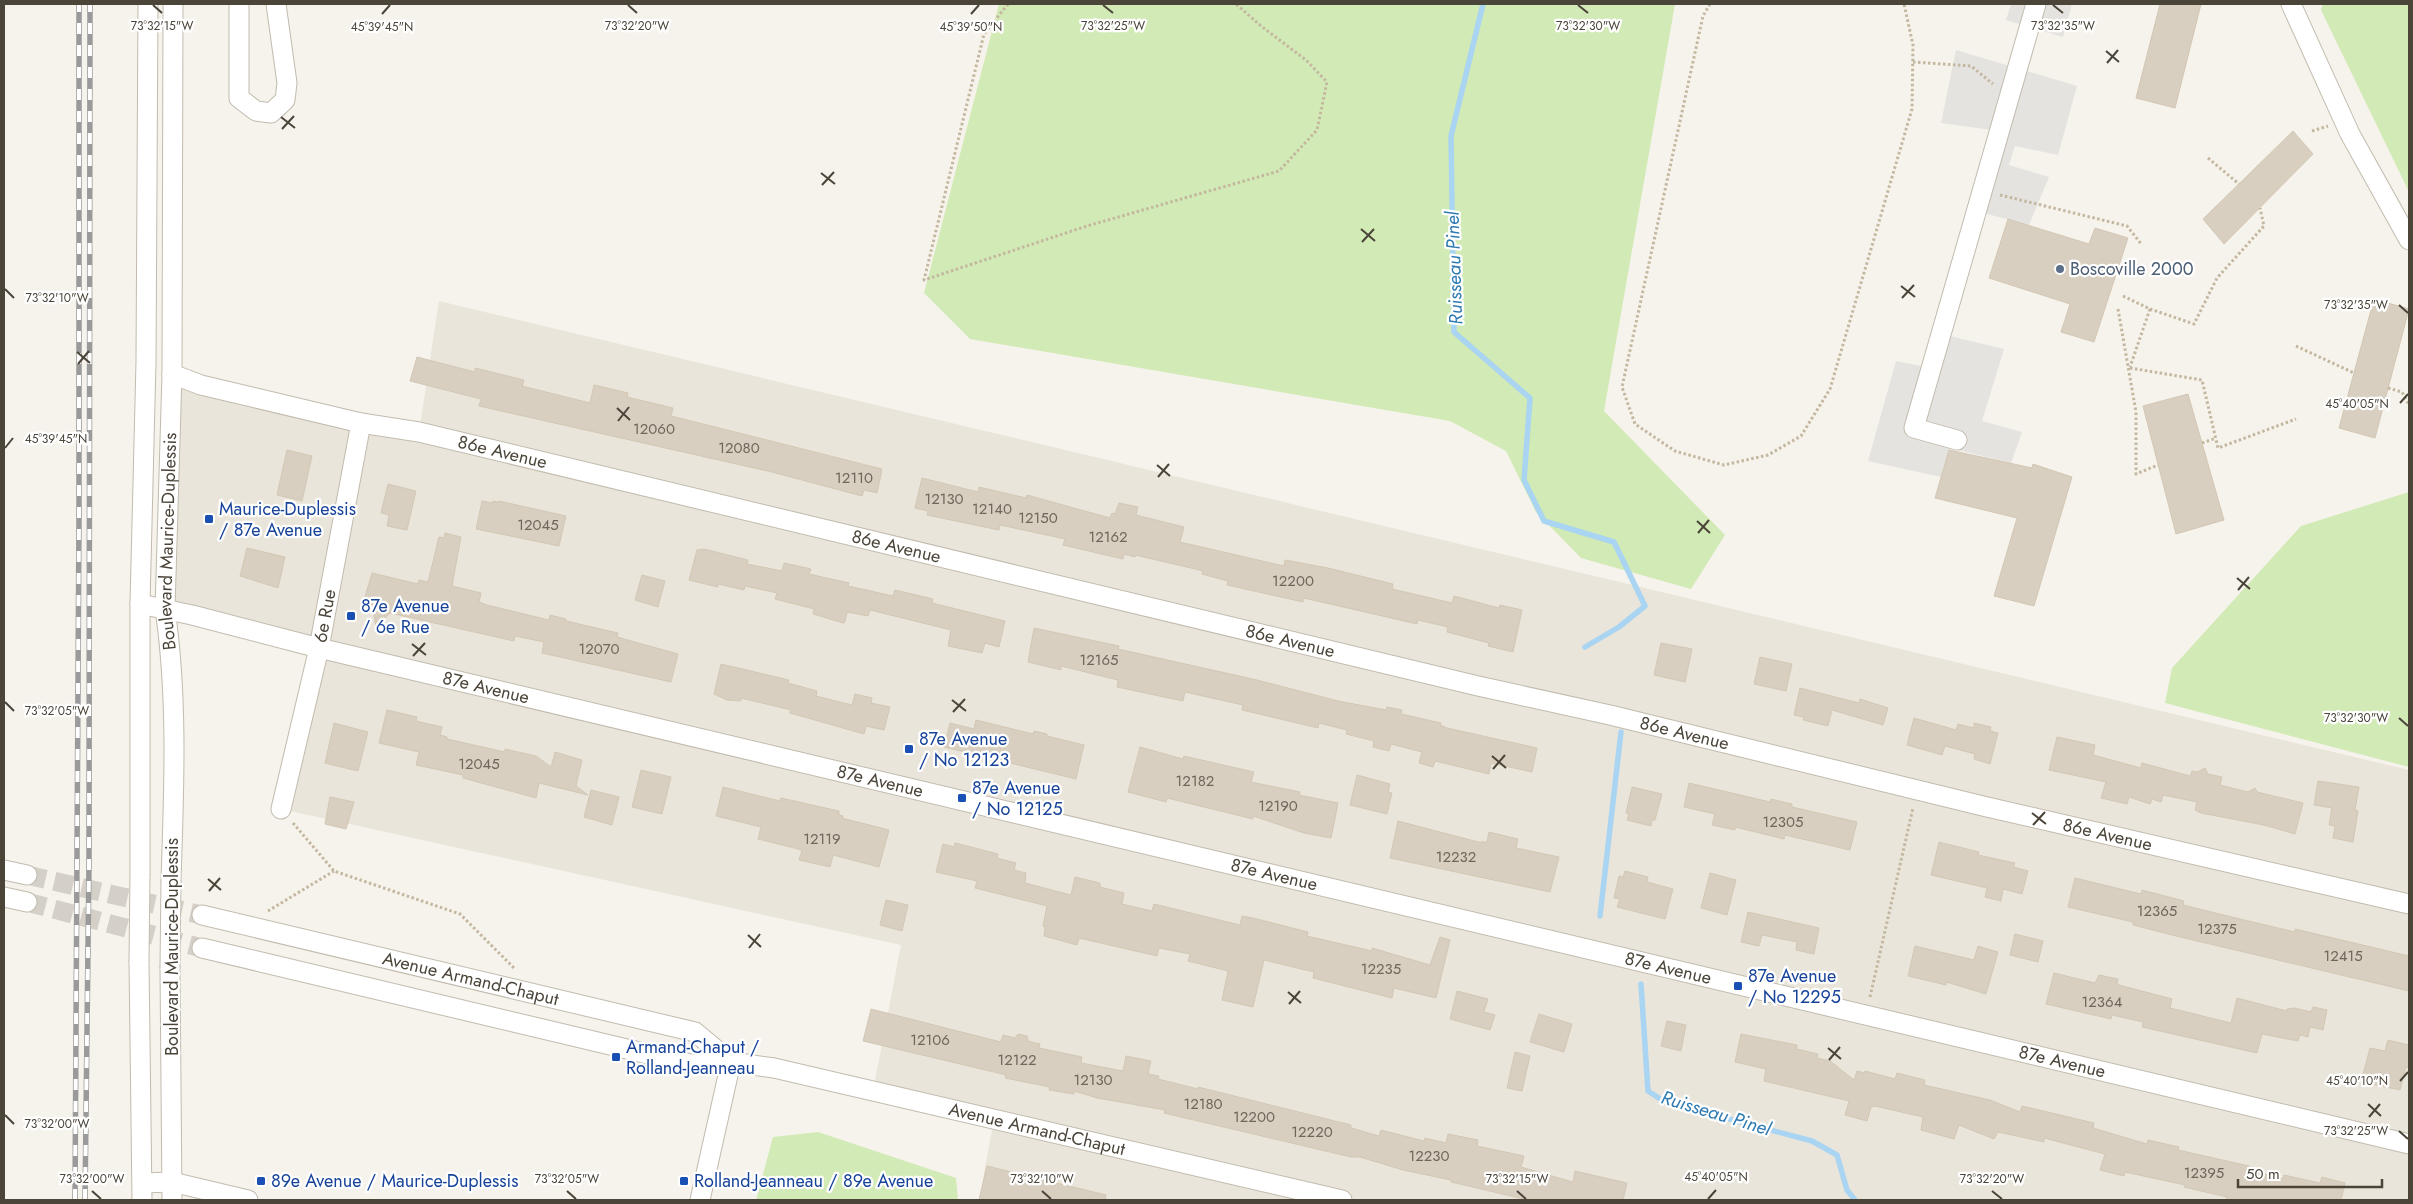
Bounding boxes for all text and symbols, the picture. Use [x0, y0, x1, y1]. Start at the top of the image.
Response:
text: 73°32'15"W [131, 17, 193, 35]
text: 73°32'20"W [605, 17, 669, 35]
text: 73°32'25"W [1081, 17, 1145, 35]
text: 73°32'30"W [1556, 17, 1620, 35]
text: 73°32'35"W [2031, 17, 2095, 35]
text: 45°39'45"N [351, 18, 413, 36]
text: 45°39'50"N [940, 18, 1002, 36]
water label: Ruisseau Pinel [1439, 210, 1469, 325]
place label: Boscoville 2000 [2070, 256, 2194, 282]
marker: Boscoville 2000 [2054, 263, 2066, 275]
text: 73°32'10"W [25, 289, 89, 307]
text: 73°32'35"W [2324, 296, 2388, 314]
text: 45°40'05"N [2325, 395, 2389, 413]
house number: 12060 [633, 418, 675, 440]
street label: 86e Avenue [455, 429, 550, 475]
text: 45°39'45"N [25, 430, 87, 448]
street label: Boulevard Maurice-Duplessis [152, 432, 183, 651]
house number: 12080 [718, 437, 760, 459]
house number: 12110 [835, 467, 873, 489]
house number: 12130 [924, 488, 964, 510]
place label: Maurice-Duplessis / 87e Avenue [219, 496, 356, 543]
house number: 12140 [972, 498, 1012, 520]
house number: 12150 [1018, 507, 1058, 529]
marker: Maurice-Duplessis / 87e Avenue [203, 513, 215, 525]
house number: 12045 [517, 514, 559, 536]
street label: 86e Avenue [849, 523, 944, 570]
house number: 12162 [1088, 526, 1128, 548]
house number: 12200 [1272, 570, 1314, 592]
street label: 6e Rue [307, 587, 343, 645]
place label: 87e Avenue / 6e Rue [361, 593, 449, 640]
marker: 87e Avenue / 6e Rue [345, 610, 357, 622]
street label: 86e Avenue [1243, 618, 1337, 664]
house number: 12070 [578, 638, 620, 660]
house number: 12165 [1079, 649, 1119, 671]
street label: 87e Avenue [440, 665, 532, 710]
text: 73°32'05"W [25, 702, 89, 720]
text: 73°32'30"W [2324, 709, 2388, 727]
street label: 86e Avenue [1637, 710, 1732, 757]
place label: 87e Avenue / No 12123 [919, 726, 1010, 773]
marker: 87e Avenue / No 12123 [903, 743, 915, 755]
house number: 12045 [458, 753, 500, 775]
street label: 87e Avenue [834, 758, 926, 804]
house number: 12182 [1176, 770, 1214, 792]
place label: 87e Avenue / No 12125 [972, 775, 1063, 822]
marker: 87e Avenue / No 12125 [956, 792, 968, 804]
house number: 12190 [1258, 795, 1298, 817]
house number: 12305 [1763, 811, 1803, 833]
street label: 86e Avenue [2060, 812, 2155, 858]
house number: 12119 [803, 828, 841, 850]
street label: Boulevard Maurice-Duplessis [159, 838, 185, 1056]
house number: 12232 [1436, 846, 1476, 868]
street label: 87e Avenue [1228, 852, 1320, 898]
house number: 12365 [2137, 900, 2177, 922]
house number: 12375 [2197, 918, 2237, 940]
street label: Avenue Armand-Chaput [380, 945, 562, 1012]
street label: 87e Avenue [1622, 945, 1714, 991]
house number: 12415 [2323, 945, 2363, 967]
house number: 12235 [1361, 958, 1401, 980]
place label: 87e Avenue / No 12295 [1748, 963, 1841, 1010]
marker: 87e Avenue / No 12295 [1732, 980, 1744, 992]
house number: 12364 [2082, 991, 2123, 1013]
house number: 12106 [910, 1029, 950, 1051]
place label: Armand-Chaput / Rolland-Jeanneau [626, 1034, 759, 1081]
street label: 87e Avenue [2016, 1039, 2108, 1085]
house number: 12122 [997, 1049, 1037, 1071]
marker: Armand-Chaput / Rolland-Jeanneau [610, 1051, 622, 1063]
house number: 12130 [1073, 1069, 1113, 1091]
text: 45°40'10"N [2326, 1072, 2388, 1090]
water label: Ruisseau Pinel [1658, 1084, 1775, 1143]
house number: 12180 [1183, 1093, 1223, 1115]
street label: Avenue Armand-Chaput [946, 1096, 1128, 1162]
house number: 12200 [1233, 1106, 1275, 1128]
text: 73°32'00"W [25, 1115, 90, 1133]
house number: 12220 [1291, 1121, 1333, 1143]
text: 73°32'25"W [2324, 1122, 2388, 1140]
house number: 12230 [1408, 1145, 1450, 1167]
scale bar [2238, 1156, 2382, 1188]
house number: 12395 [2184, 1162, 2224, 1184]
text: 50 m [2246, 1163, 2280, 1185]
place label: 89e Avenue / Maurice-Duplessis [271, 1168, 518, 1194]
place label: Rolland-Jeanneau / 89e Avenue [694, 1168, 933, 1194]
text: 45°40'05"N [1684, 1168, 1748, 1186]
text: 73°32'00"W [60, 1170, 125, 1188]
text: 73°32'05"W [535, 1170, 599, 1188]
text: 73°32'10"W [1010, 1170, 1074, 1188]
text: 73°32'15"W [1486, 1170, 1548, 1188]
text: 73°32'20"W [1960, 1170, 2024, 1188]
marker: 89e Avenue / Maurice-Duplessis [255, 1175, 267, 1187]
marker: Rolland-Jeanneau / 89e Avenue [678, 1175, 690, 1187]

